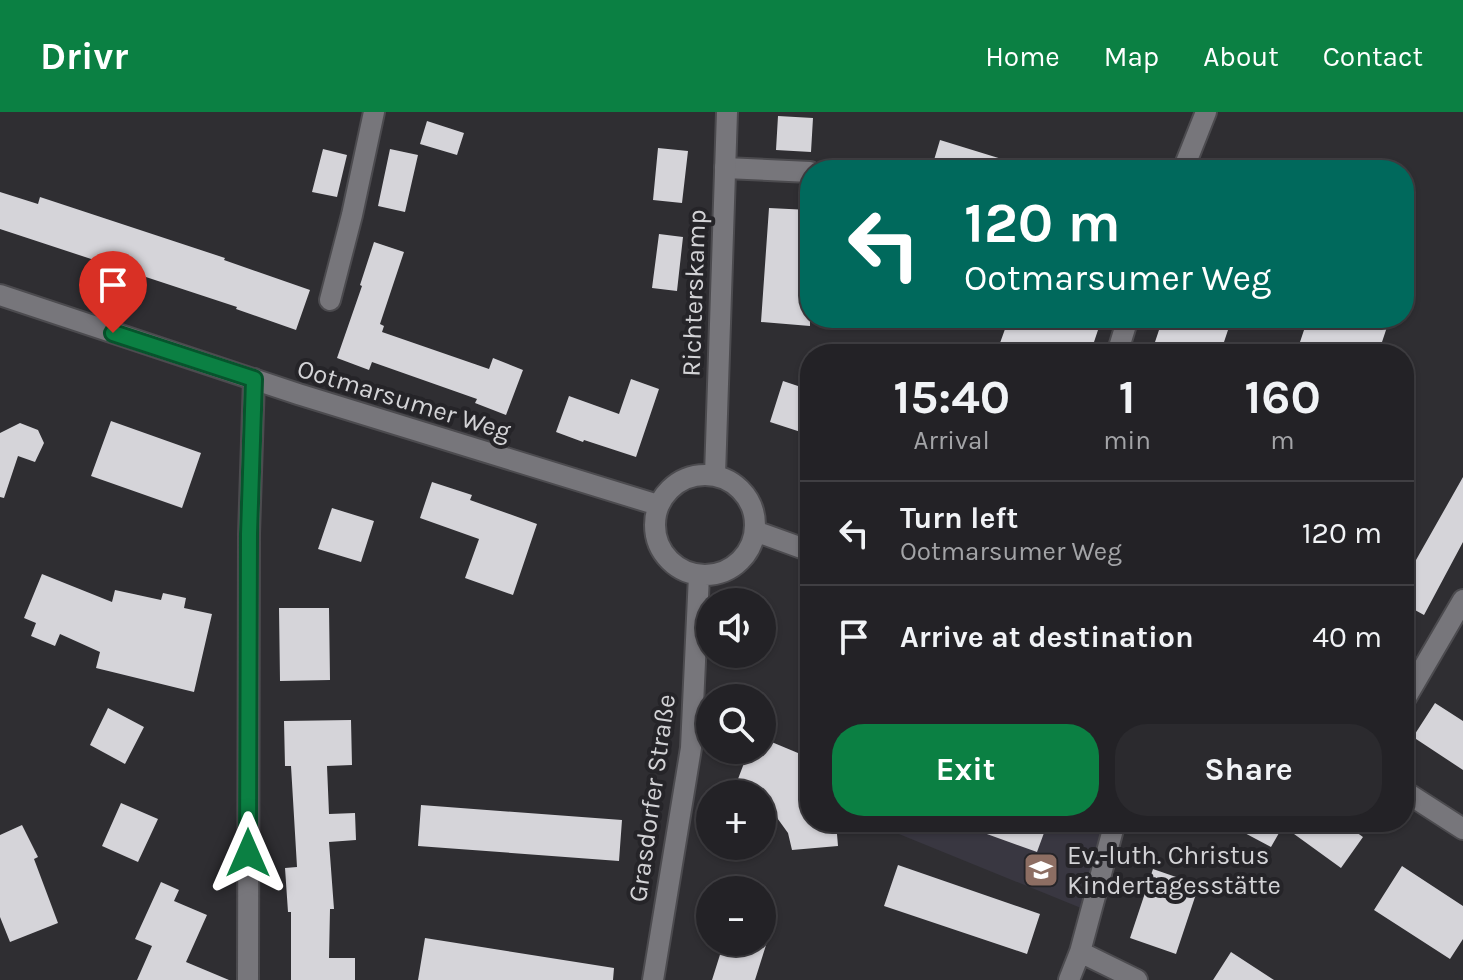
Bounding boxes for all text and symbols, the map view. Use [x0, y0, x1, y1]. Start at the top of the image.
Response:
text: Drivr [40, 34, 128, 79]
text: Home [985, 40, 1060, 73]
text: Map [1104, 40, 1159, 73]
text: About [1203, 40, 1279, 73]
text: Contact [1323, 40, 1423, 73]
text: 120 m [964, 190, 1121, 255]
icon: left [832, 192, 936, 296]
street label: Richterskamp [676, 209, 712, 377]
pin [79, 251, 147, 333]
text: Ootmarsumer Weg [964, 257, 1271, 299]
icon: arrive [91, 263, 135, 307]
street label: Ootmarsumer Weg [293, 353, 515, 447]
text: 15:40 [893, 369, 1010, 425]
text: 1 [1119, 369, 1136, 425]
text: 160 [1244, 369, 1321, 425]
text: Arrival [914, 425, 990, 456]
text: min [1103, 425, 1151, 456]
text: m [1270, 425, 1295, 456]
text: Turn left [900, 500, 1018, 536]
icon: left [832, 511, 876, 555]
text: 120 m [1302, 515, 1382, 551]
text: Ootmarsumer Weg [900, 536, 1122, 567]
map controls [696, 588, 776, 956]
button: sound [696, 588, 776, 668]
icon: arrive [832, 615, 876, 659]
text: Arrive at destination [900, 619, 1194, 655]
text: 40 m [1312, 619, 1382, 655]
button: search [696, 684, 776, 764]
street label: Grasdorfer Straße [622, 692, 682, 904]
button: Exit [832, 724, 1099, 816]
button: Share [1115, 724, 1382, 816]
button: + [696, 780, 776, 860]
position arrow [206, 811, 290, 895]
place label: Ev.-luth. Christus Kindertagesstätte [1067, 840, 1281, 901]
school or university icon: Ev.-luth. Christus Kindertagesstätte [1022, 851, 1060, 889]
button: − [696, 876, 776, 956]

